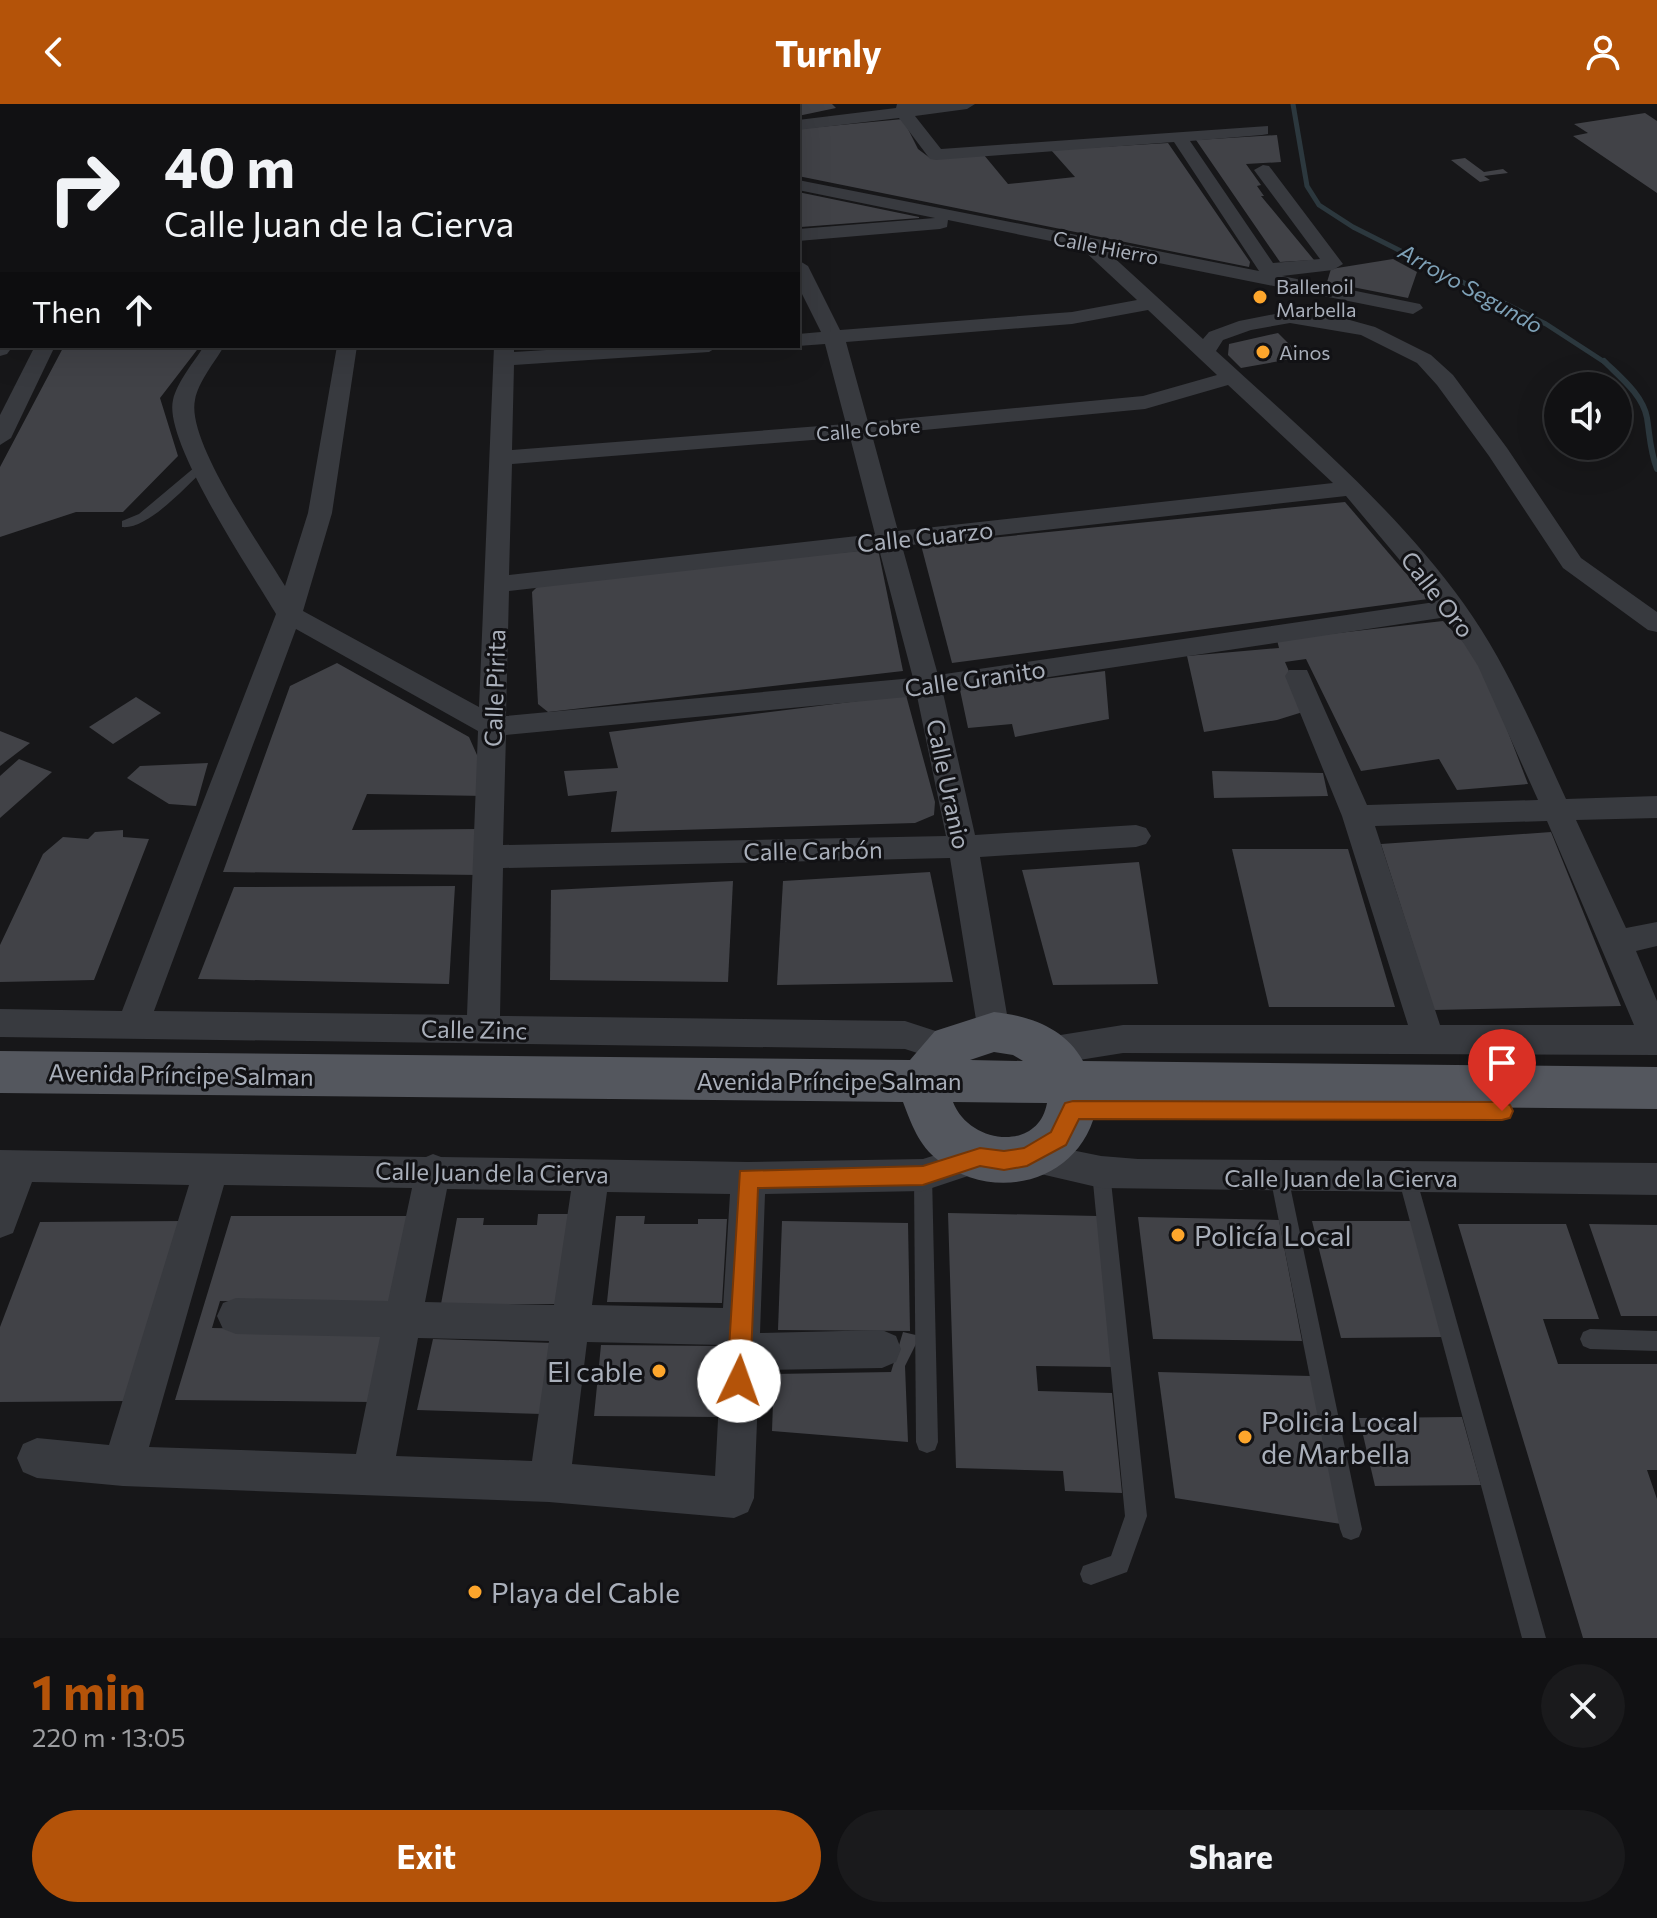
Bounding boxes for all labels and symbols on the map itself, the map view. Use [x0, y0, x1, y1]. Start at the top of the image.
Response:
street label: Calle Hierro [1051, 225, 1161, 269]
water label: Arroyo Segundo [1393, 237, 1548, 339]
place label: Ballenoil Marbella [1276, 274, 1356, 321]
marker: Ballenoil Marbella [1251, 288, 1269, 306]
place label: Ainos [1279, 340, 1330, 364]
marker: Ainos [1254, 343, 1272, 361]
street label: Calle Cobre [815, 412, 921, 446]
street label: Calle Cuarzo [856, 514, 994, 558]
street label: Calle Oro [1395, 545, 1481, 643]
street label: Calle Pirita [477, 629, 511, 747]
street label: Calle Granito [903, 654, 1047, 702]
street label: Calle Uranio [921, 716, 977, 852]
street label: Calle Carbón [743, 834, 883, 866]
street label: Calle Zinc [421, 1014, 527, 1044]
pin [1468, 1029, 1536, 1111]
street label: Avenida Príncipe Salman [48, 1057, 314, 1091]
street label: Avenida Príncipe Salman [696, 1066, 962, 1095]
street label: Calle Juan de la Cierva [375, 1155, 609, 1189]
street label: Calle Juan de la Cierva [1224, 1163, 1458, 1192]
place label: Policía Local [1194, 1218, 1352, 1252]
marker: Policía Local [1169, 1226, 1187, 1244]
position arrow [697, 1339, 781, 1423]
place label: El cable [547, 1354, 643, 1388]
marker: El cable [650, 1362, 668, 1380]
place label: Policia Local de Marbella [1261, 1404, 1419, 1470]
marker: Policia Local de Marbella [1236, 1428, 1254, 1446]
place label: Playa del Cable [491, 1575, 680, 1609]
marker: Playa del Cable [466, 1583, 484, 1601]

